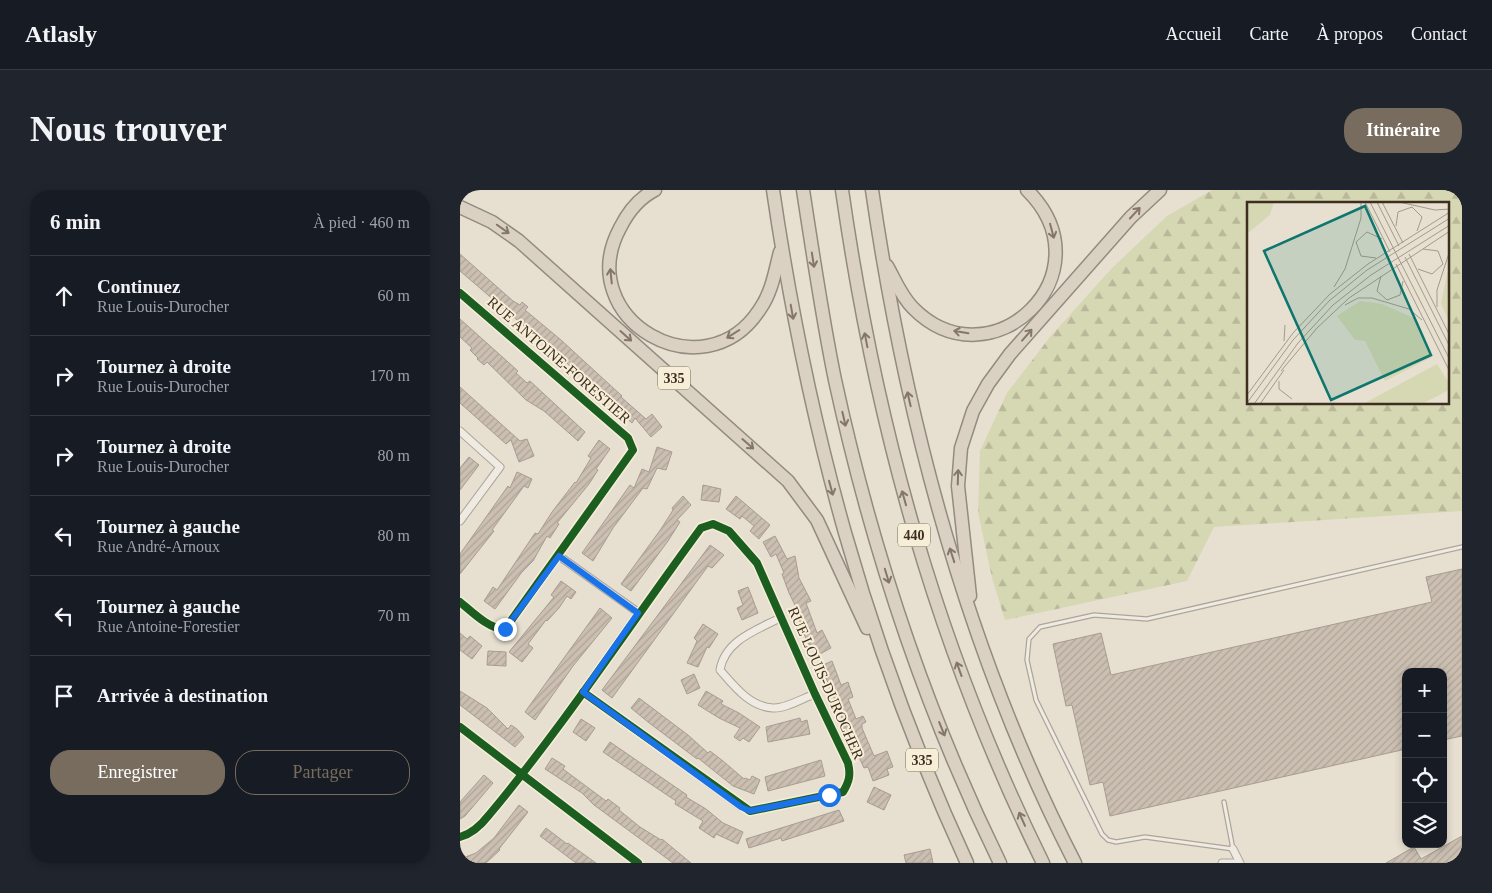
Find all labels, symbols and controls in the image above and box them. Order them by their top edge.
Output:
text: Atlasly [25,21,97,47]
text: Accueil [1166,24,1222,44]
text: Carte [1250,24,1289,44]
text: À propos [1317,24,1383,44]
text: Contact [1411,24,1467,44]
button: Itinéraire [1344,108,1462,153]
text: Nous trouver [30,110,227,149]
inset map [1247,202,1449,405]
one-way arrow [1129,207,1141,219]
text: 6 min [50,210,101,234]
text: À pied · 460 m [313,214,410,231]
one-way arrow [1047,223,1057,239]
one-way arrow [496,224,510,234]
one-way arrow [809,251,819,267]
one-way arrow [606,269,616,285]
text: Continuez [97,276,180,297]
icon: ahead [50,282,78,310]
text: 60 m [378,287,410,304]
street label: RUE ANTOINE-FORESTIER [484,294,634,426]
text: Rue Louis-Durocher [97,298,229,315]
one-way arrow [788,304,798,320]
one-way arrow [954,327,970,337]
one-way arrow [1021,328,1033,341]
one-way arrow [620,330,633,341]
one-way arrow [727,330,741,340]
one-way arrow [861,332,870,348]
text: Tournez à droite [97,356,231,377]
icon: right [50,362,78,390]
text: 170 m [370,367,410,384]
road number: 335 [658,367,690,390]
text: Rue Louis-Durocher [97,378,229,395]
one-way arrow [904,391,913,407]
one-way arrow [840,411,849,427]
text: Tournez à droite [97,436,231,457]
one-way arrow [741,438,754,449]
icon: right [50,442,78,470]
text: 80 m [378,447,410,464]
text: Rue Louis-Durocher [97,458,229,475]
one-way arrow [954,470,963,486]
one-way arrow [827,480,836,496]
one-way arrow [898,490,908,506]
text: Tournez à gauche [97,516,240,537]
icon: left [50,522,78,550]
road number: 440 [898,524,930,546]
text: 80 m [378,527,410,544]
text: Rue André-Arnoux [97,538,220,555]
one-way arrow [946,548,956,564]
one-way arrow [882,568,892,584]
text: Tournez à gauche [97,596,240,617]
icon: left [50,602,78,630]
street label: RUE LOUIS-DUROCHER [785,604,867,762]
text: 70 m [378,607,410,624]
text: Rue Antoine-Forestier [97,618,240,635]
route end [494,618,517,641]
one-way arrow [954,662,963,677]
map controls [1402,668,1447,848]
button: + [1402,668,1447,713]
icon: arrive [50,682,78,710]
text: Arrivée à destination [97,685,268,706]
button: − [1402,713,1447,758]
one-way arrow [937,721,947,736]
road number: 335 [906,748,938,772]
button: Enregistrer [50,750,225,795]
button: Partager [235,750,410,795]
button: locate [1402,758,1447,803]
route start [818,784,841,807]
button: layers [1402,803,1447,848]
one-way arrow [1016,812,1026,827]

